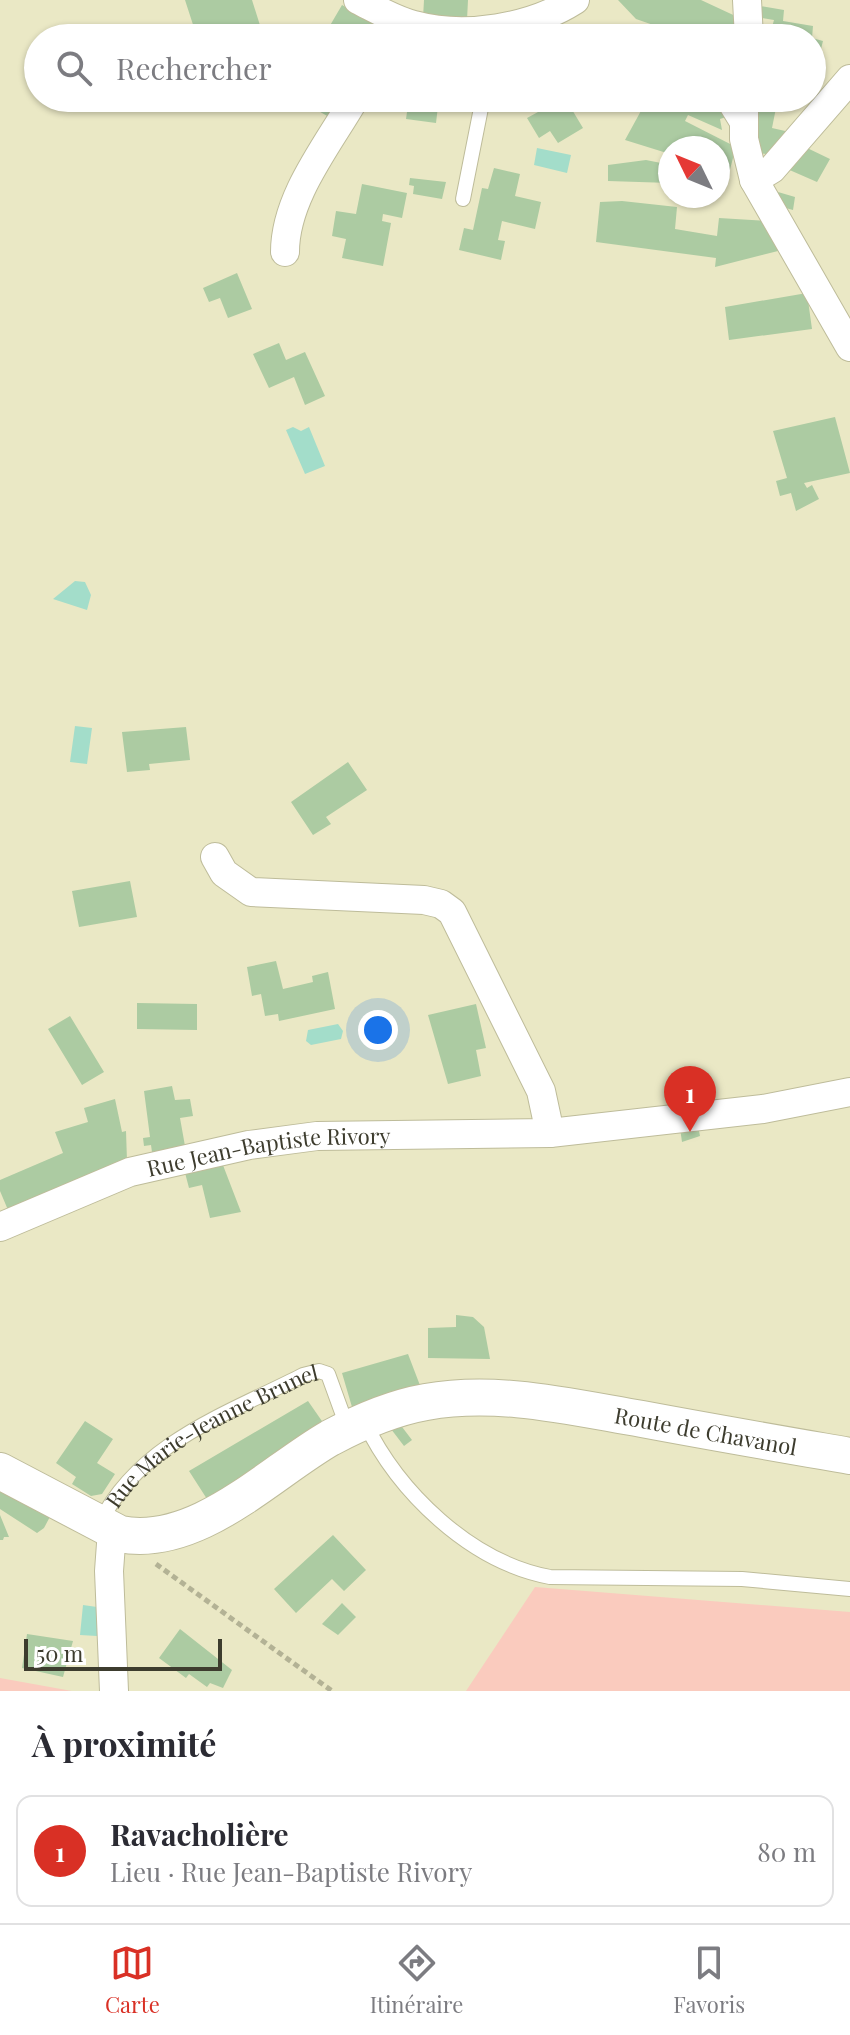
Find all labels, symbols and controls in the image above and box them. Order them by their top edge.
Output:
search box [24,24,826,112]
icon: search [52,46,96,90]
text: Rechercher [116,48,272,88]
north arrow [658,136,730,208]
your location [358,1010,398,1050]
pin: 1 [664,1066,716,1132]
street label: Rue Jean-Baptiste Rivory [144,1120,391,1183]
street label: Rue Marie-Jeanne Brunel [98,1357,321,1514]
street label: Route de Chavanol [612,1399,799,1462]
scale bar [24,1635,222,1671]
text: 50 m [36,1638,83,1668]
text: À proximité [32,1720,216,1766]
text: Ravacholière [110,1814,289,1854]
text: 1 [55,1834,65,1869]
text: 80 m [757,1834,816,1869]
text: Lieu · Rue Jean-Baptiste Rivory [110,1854,472,1889]
tab: Carte [105,1941,160,2019]
tab: Itinéraire [370,1941,463,2019]
tab: Favoris [673,1941,745,2019]

